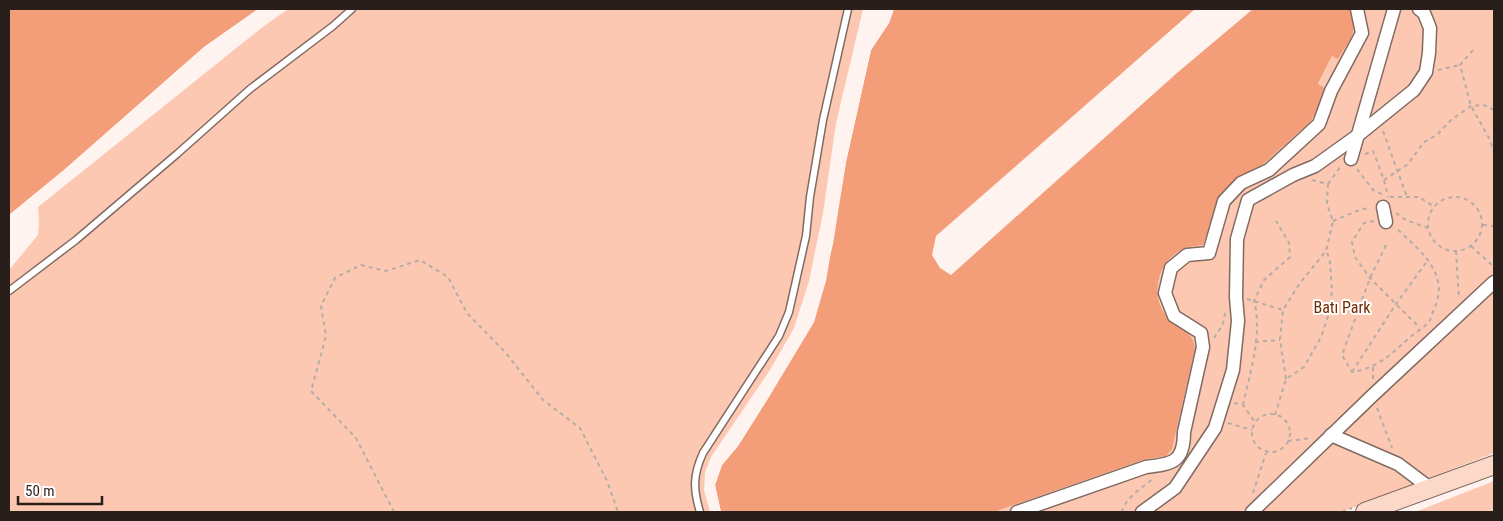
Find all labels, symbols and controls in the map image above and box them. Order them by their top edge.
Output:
park label: Batı Park [1313,298,1371,317]
scale bar [18,474,101,506]
text: 50 m [25,482,55,500]

